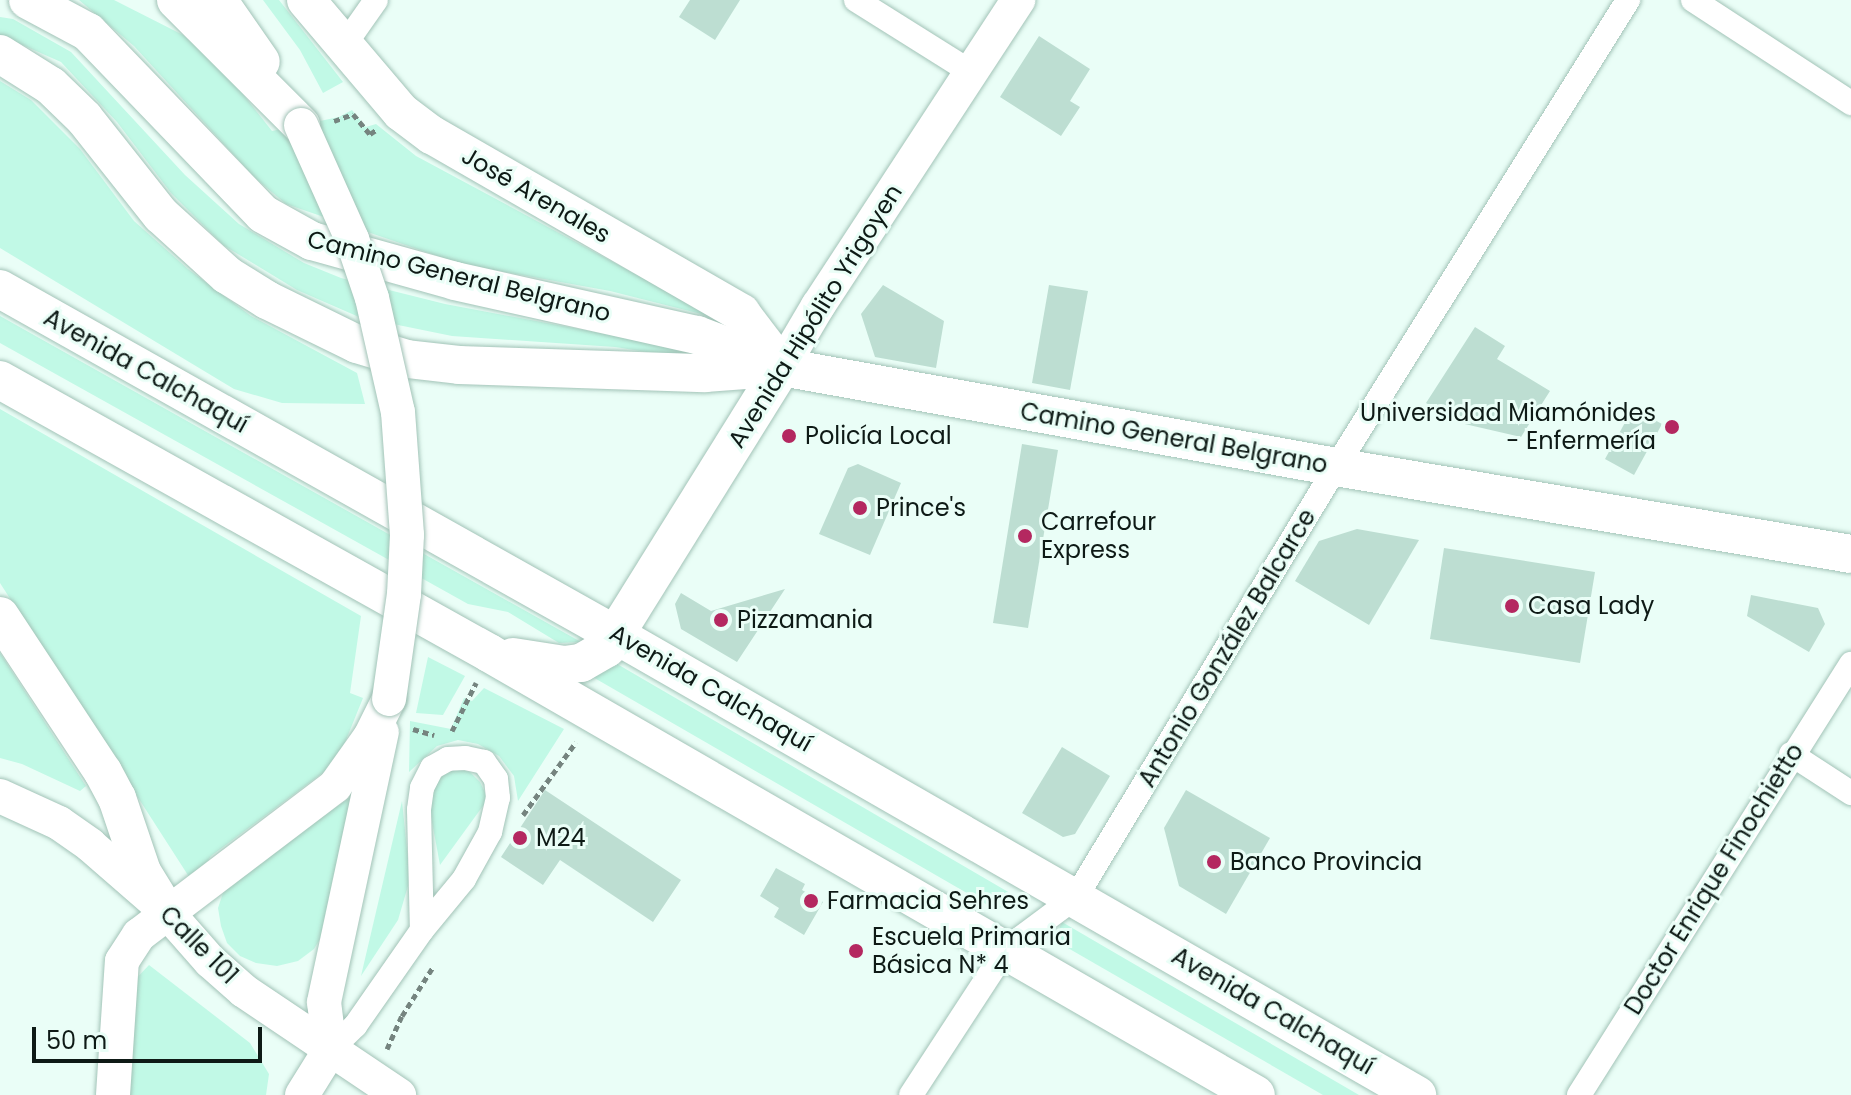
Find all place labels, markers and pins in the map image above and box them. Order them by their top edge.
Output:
place label: Universidad Miamónides - Enfermería [1360,399,1656,455]
marker: Universidad Miamónides - Enfermería [1663,418,1681,436]
place label: Policía Local [805,422,952,450]
marker: Policía Local [780,427,798,445]
place label: Prince's [876,494,966,522]
marker: Prince's [851,499,869,517]
place label: Carrefour Express [1041,508,1156,564]
marker: Carrefour Express [1016,527,1034,545]
place label: Casa Lady [1528,592,1654,620]
marker: Casa Lady [1503,597,1521,615]
place label: Pizzamania [737,606,873,634]
marker: Pizzamania [712,611,730,629]
place label: M24 [536,824,586,852]
marker: M24 [511,829,529,847]
place label: Banco Provincia [1230,848,1422,876]
marker: Banco Provincia [1205,853,1223,871]
place label: Farmacia Sehres [827,887,1029,915]
marker: Farmacia Sehres [802,892,820,910]
place label: Escuela Primaria Básica N* 4 [872,923,1071,979]
marker: Escuela Primaria Básica N* 4 [847,942,865,960]

